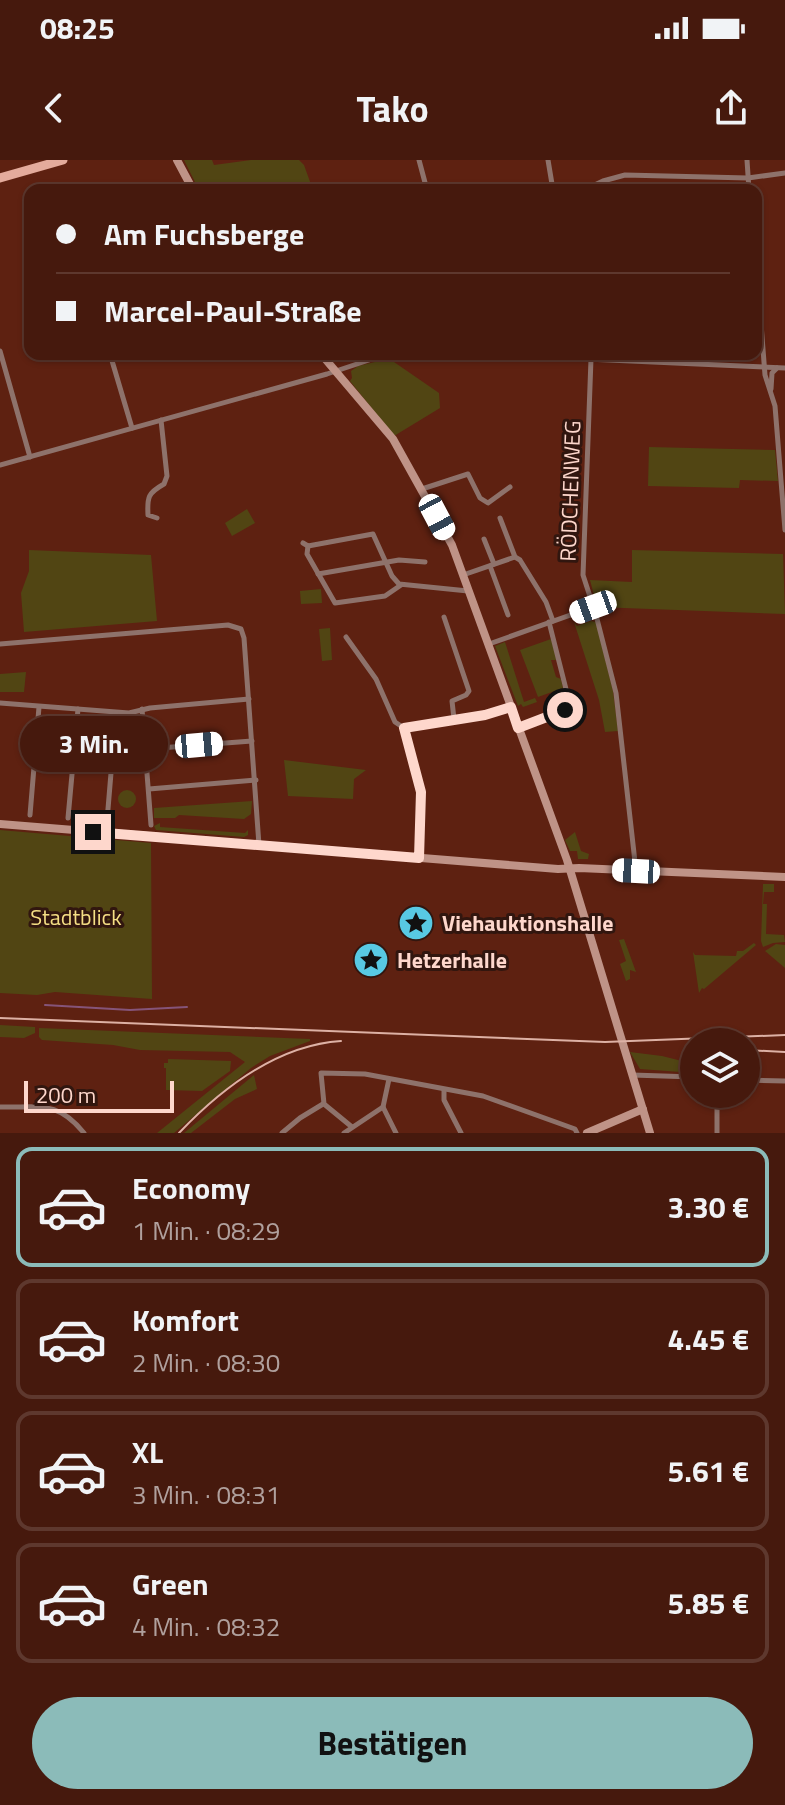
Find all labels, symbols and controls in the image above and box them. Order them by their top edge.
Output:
text: 08:25 [40,5,115,51]
text: Tako [356,81,429,136]
icon: back [32,86,76,130]
icon: share [709,86,753,130]
text: Am Fuchsberge [104,211,304,257]
text: Marcel-Paul-Straße [104,288,362,334]
street label: RÖDCHENWEG [551,420,589,562]
car [415,490,459,544]
car [566,588,620,626]
route start [547,692,583,728]
callout: 3 Min. [19,716,167,772]
text: 3 Min. [59,724,129,763]
car [174,731,224,759]
route end [75,814,111,850]
car [611,858,661,884]
park label: Stadtblick [30,900,122,934]
place icon: Viehauktionshalle [397,904,435,942]
place label: Viehauktionshalle [442,906,614,940]
place icon: Hetzerhalle [352,941,390,979]
place label: Hetzerhalle [397,943,507,977]
map controls [680,1028,760,1108]
button: layers [680,1028,760,1108]
scale bar [24,1077,174,1113]
text: 200 m [36,1078,96,1112]
text: Economy [132,1165,250,1211]
icon: car [36,1171,108,1243]
text: 3.30 € [668,1184,749,1230]
text: 1 Min. · 08:29 [132,1211,280,1250]
text: Komfort [132,1297,239,1343]
icon: car [36,1303,108,1375]
text: 4.45 € [668,1316,749,1362]
text: 2 Min. · 08:30 [132,1343,280,1382]
text: XL [132,1429,163,1475]
icon: car [36,1435,108,1507]
text: 5.61 € [668,1448,749,1494]
text: 3 Min. · 08:31 [132,1475,280,1514]
text: Green [132,1561,209,1607]
icon: car [36,1567,108,1639]
text: 5.85 € [668,1580,749,1626]
text: 4 Min. · 08:32 [132,1607,280,1646]
button: Bestätigen [32,1697,753,1789]

